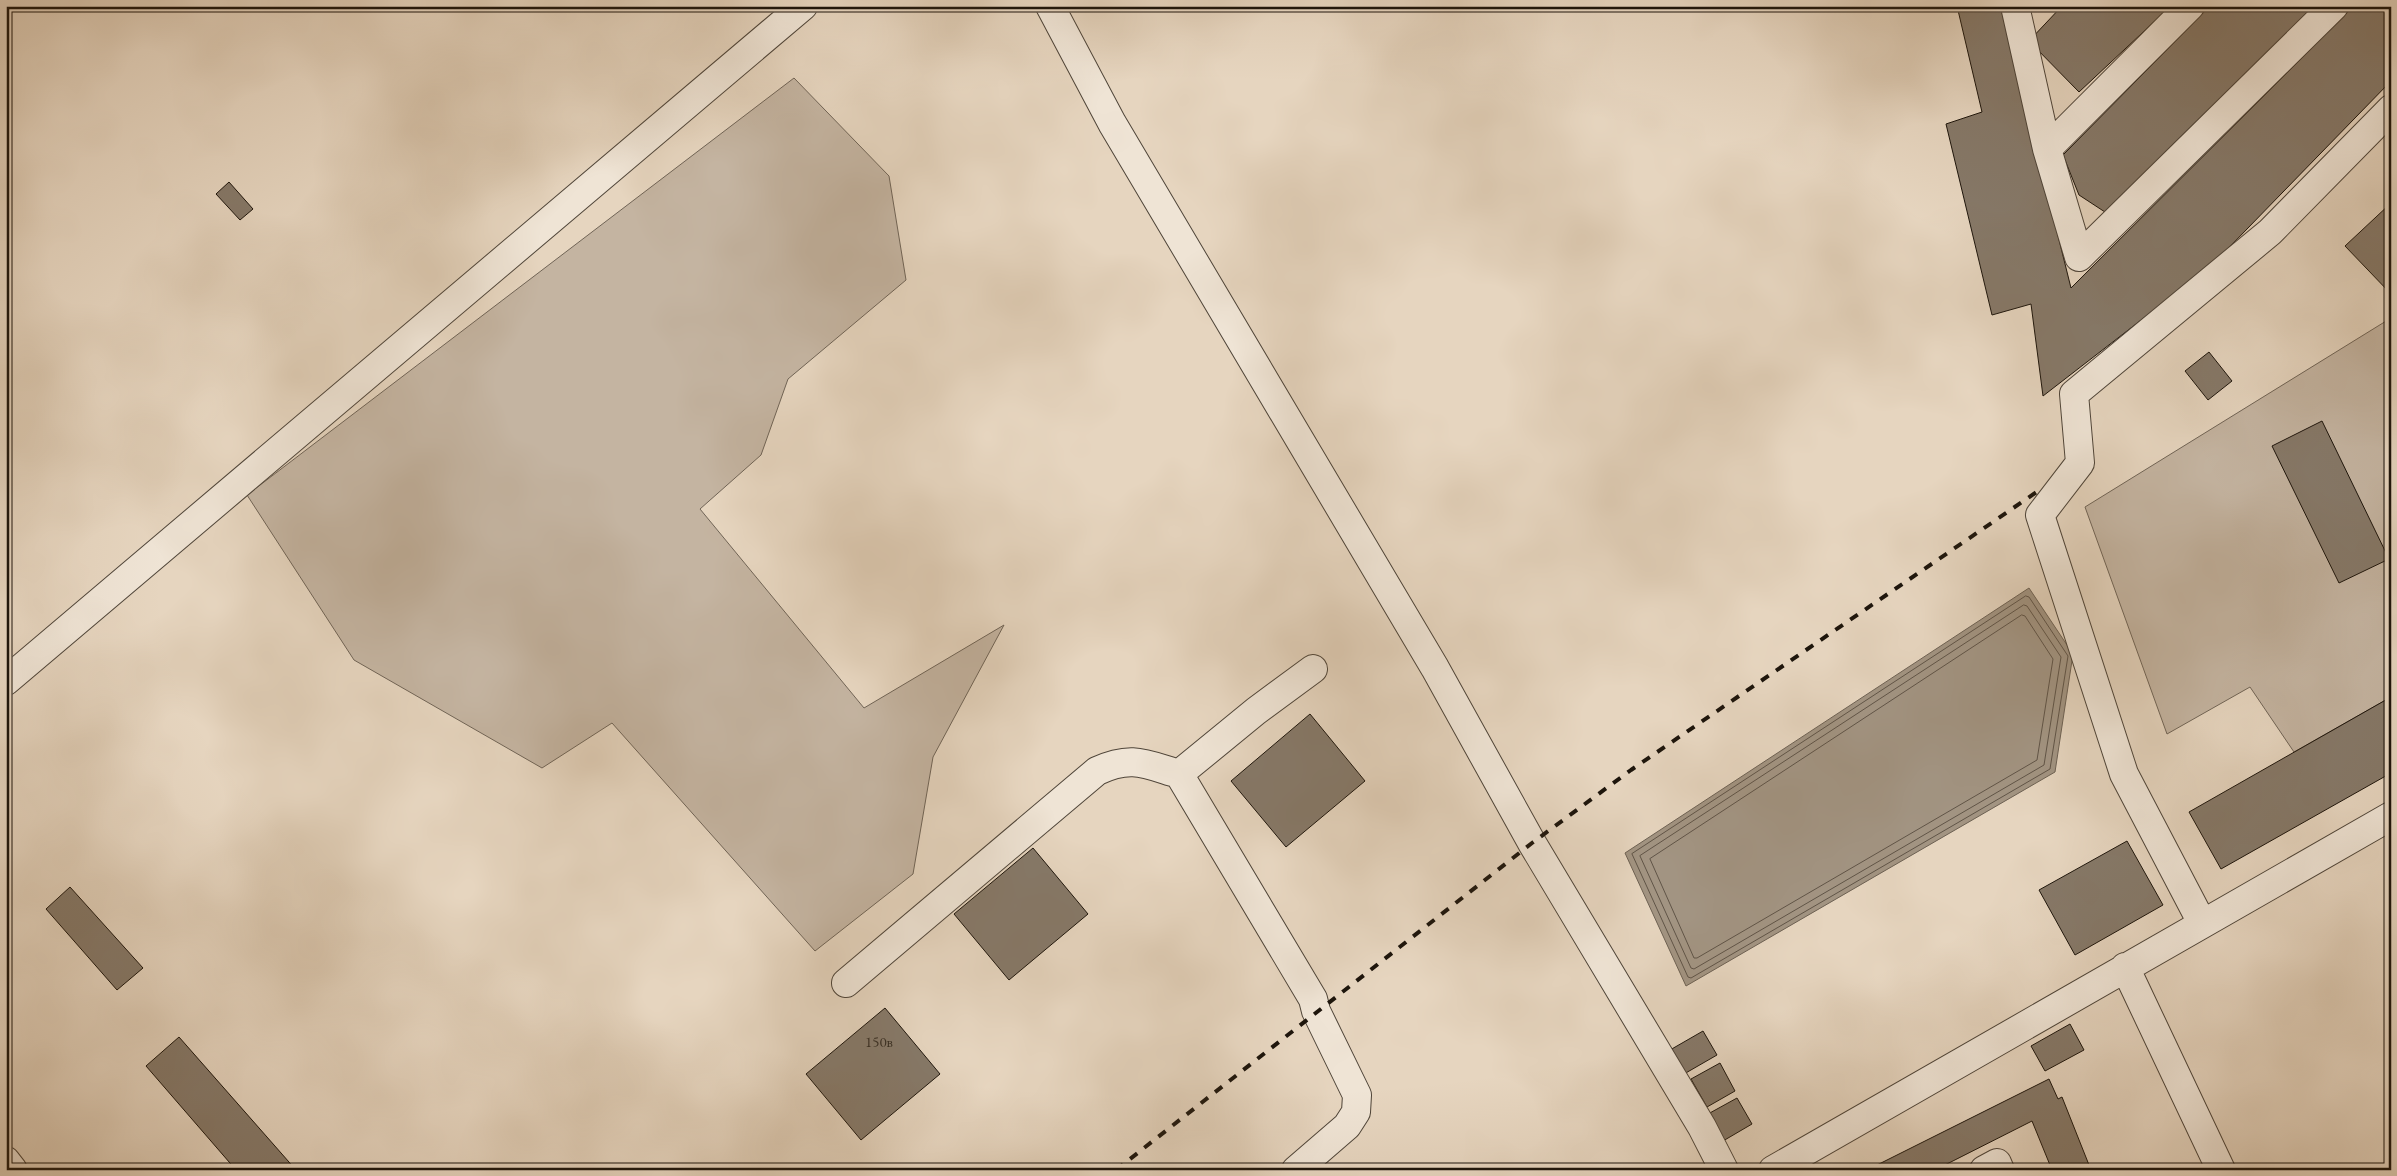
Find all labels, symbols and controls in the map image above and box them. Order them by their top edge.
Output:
house number: 150в [865,1032,893,1051]

